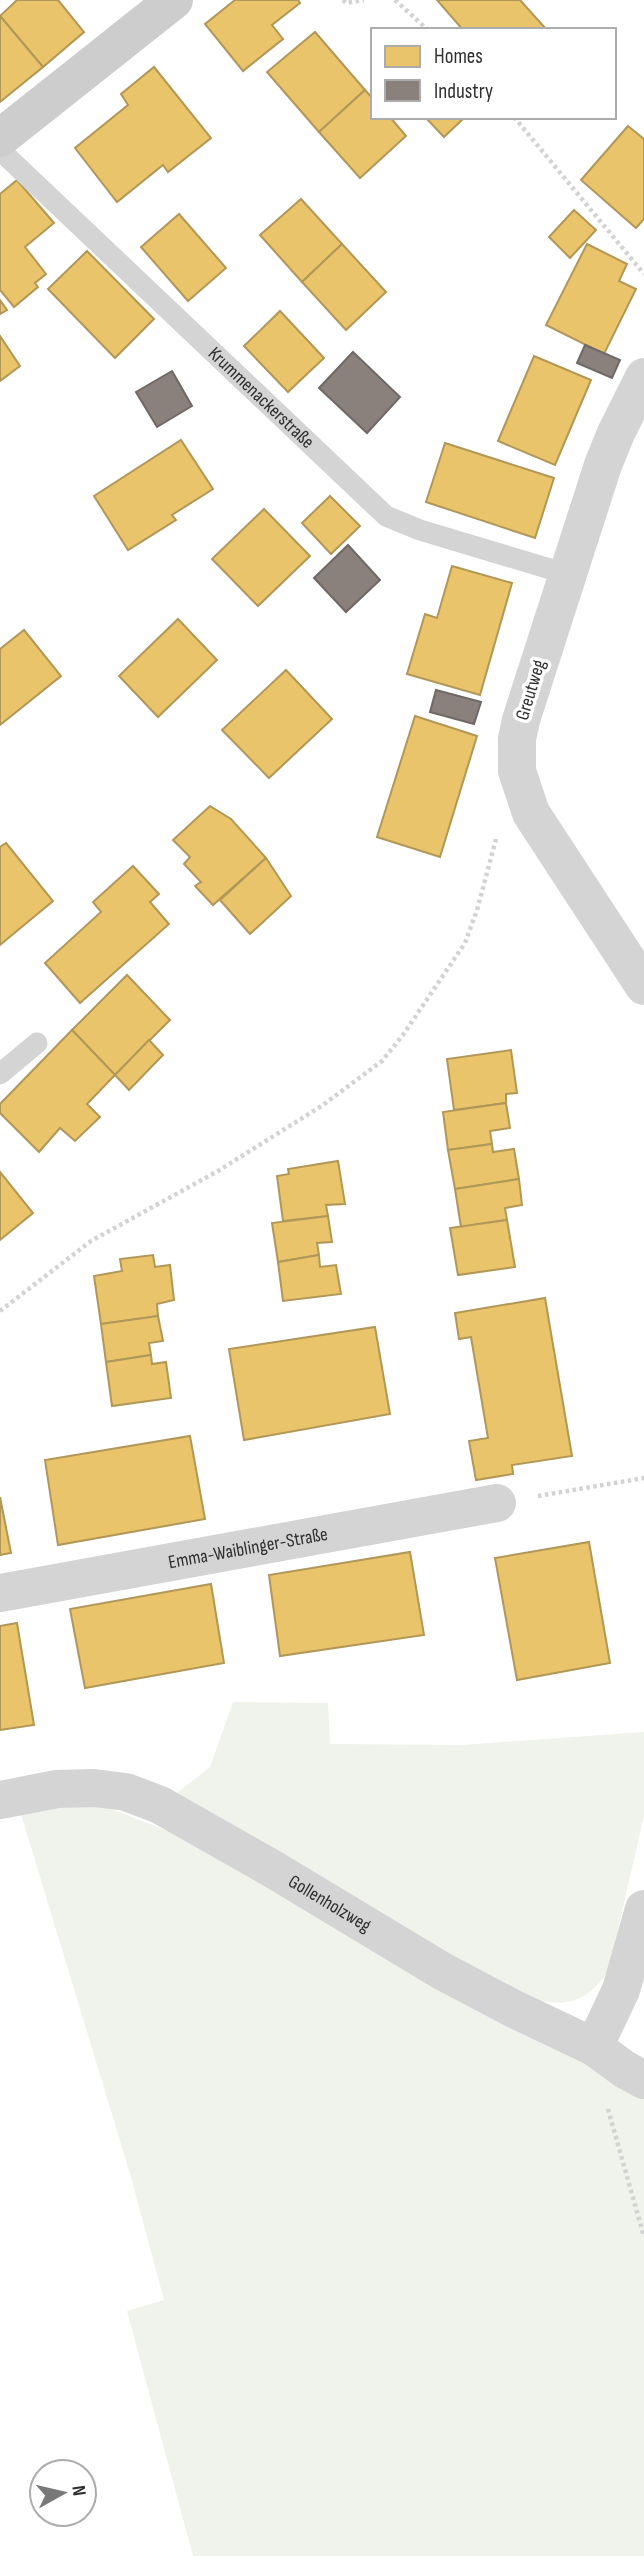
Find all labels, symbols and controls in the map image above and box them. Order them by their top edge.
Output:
legend [371,28,616,119]
text: Homes [434,44,483,69]
text: Industry [434,79,493,104]
street label: Krummenackerstraße [203,342,319,453]
street label: Greutweg [511,657,551,723]
street label: Emma-Waiblinger-Straße [166,1522,330,1574]
street label: Gollenholzweg [284,1870,376,1937]
north arrow [28,2458,98,2528]
text: N [66,2484,90,2497]

